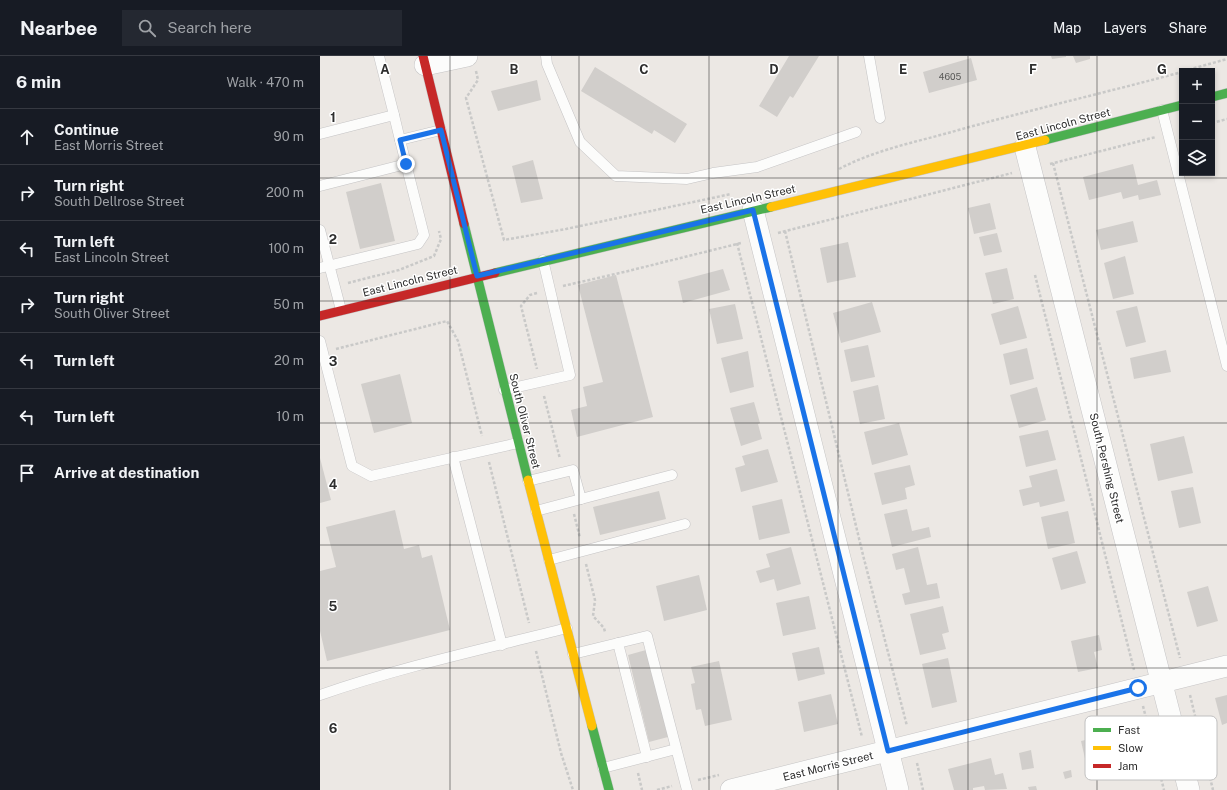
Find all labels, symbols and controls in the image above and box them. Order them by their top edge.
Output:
search box [122,10,402,46]
text: Nearbee [20,17,98,39]
icon: search [136,17,158,39]
text: Search here [168,19,252,36]
text: Map [1053,20,1081,36]
text: Layers [1103,20,1147,36]
text: Share [1169,20,1207,36]
text: A [380,62,390,77]
text: B [510,62,519,77]
text: C [639,62,649,77]
text: D [769,62,779,77]
text: E [899,62,907,77]
text: F [1029,62,1037,77]
text: G [1157,62,1167,77]
map controls [1179,68,1215,176]
button: + [1179,68,1215,104]
house number: 4605 [939,71,961,82]
text: 6 min [16,72,61,92]
text: Walk · 470 m [227,75,304,90]
button: − [1179,104,1215,140]
street label: East Lincoln Street [1014,106,1112,142]
text: 1 [330,110,336,125]
text: Continue [54,121,119,138]
icon: ahead [16,126,38,148]
text: 90 m [274,129,304,144]
text: East Morris Street [54,138,164,153]
button: layers [1179,140,1215,176]
route end [397,155,415,173]
text: Turn right [54,177,124,194]
icon: right [16,182,38,204]
street label: East Lincoln Street [699,182,797,216]
text: 200 m [266,185,304,200]
text: South Dellrose Street [54,194,185,209]
text: 2 [329,232,337,247]
text: Turn left [54,233,115,250]
icon: left [16,238,38,260]
text: 100 m [268,241,304,256]
text: East Lincoln Street [54,250,169,265]
street label: East Lincoln Street [361,263,459,299]
text: Turn right [54,289,124,306]
icon: right [16,294,38,316]
text: 50 m [273,297,304,312]
text: South Oliver Street [54,306,170,321]
icon: left [16,350,38,372]
text: Turn left [54,352,115,369]
text: 20 m [274,353,304,368]
text: 3 [329,354,338,369]
street label: South Oliver Street [507,372,543,470]
icon: left [16,406,38,428]
text: Turn left [54,408,115,425]
text: 10 m [276,409,304,424]
street label: South Pershing Street [1087,412,1127,524]
icon: arrive [16,462,38,484]
text: Arrive at destination [54,464,199,481]
text: 4 [329,477,338,492]
text: 5 [329,599,338,614]
route start [1129,679,1147,697]
legend [1085,716,1217,780]
text: 6 [329,721,338,736]
text: Fast [1118,724,1140,736]
text: Slow [1118,742,1144,754]
street label: East Morris Street [782,749,874,783]
text: Jam [1118,760,1138,772]

